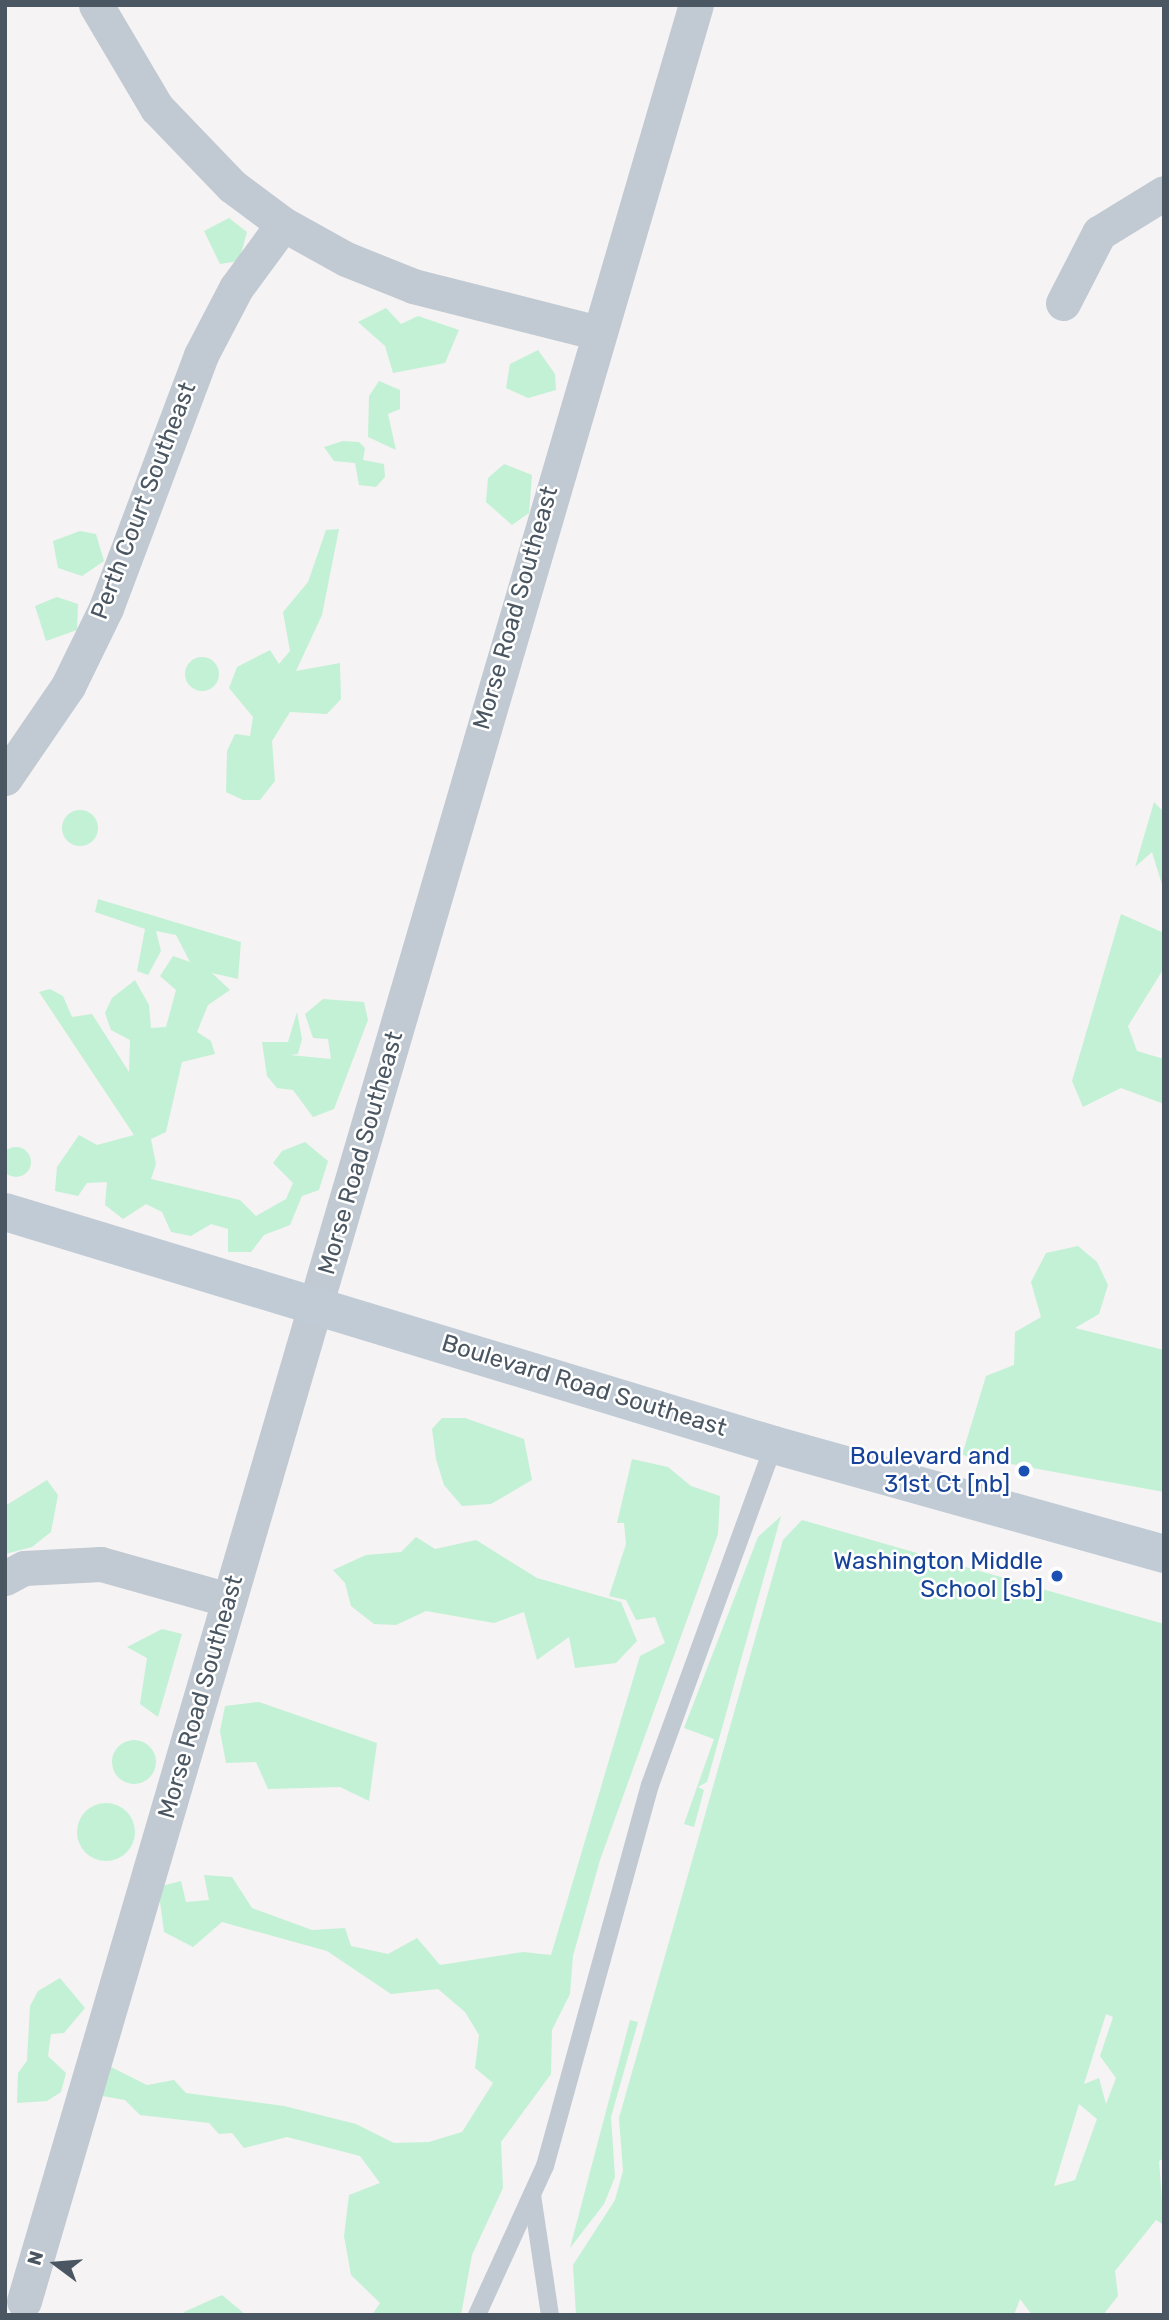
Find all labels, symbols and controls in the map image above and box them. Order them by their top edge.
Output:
street label: Perth Court Southeast [85,378,203,624]
street label: Morse Road Southeast [467,483,565,733]
street label: Morse Road Southeast [312,1028,410,1278]
street label: Boulevard Road Southeast [438,1329,730,1443]
place label: Boulevard and 31st Ct [nb] [850,1443,1010,1499]
marker: Boulevard and 31st Ct [nb] [1016,1463,1032,1479]
place label: Washington Middle School [sb] [833,1548,1043,1604]
marker: Washington Middle School [sb] [1049,1568,1065,1584]
street label: Morse Road Southeast [152,1572,250,1822]
north arrow [21,2229,91,2299]
text: N [22,2248,48,2268]

